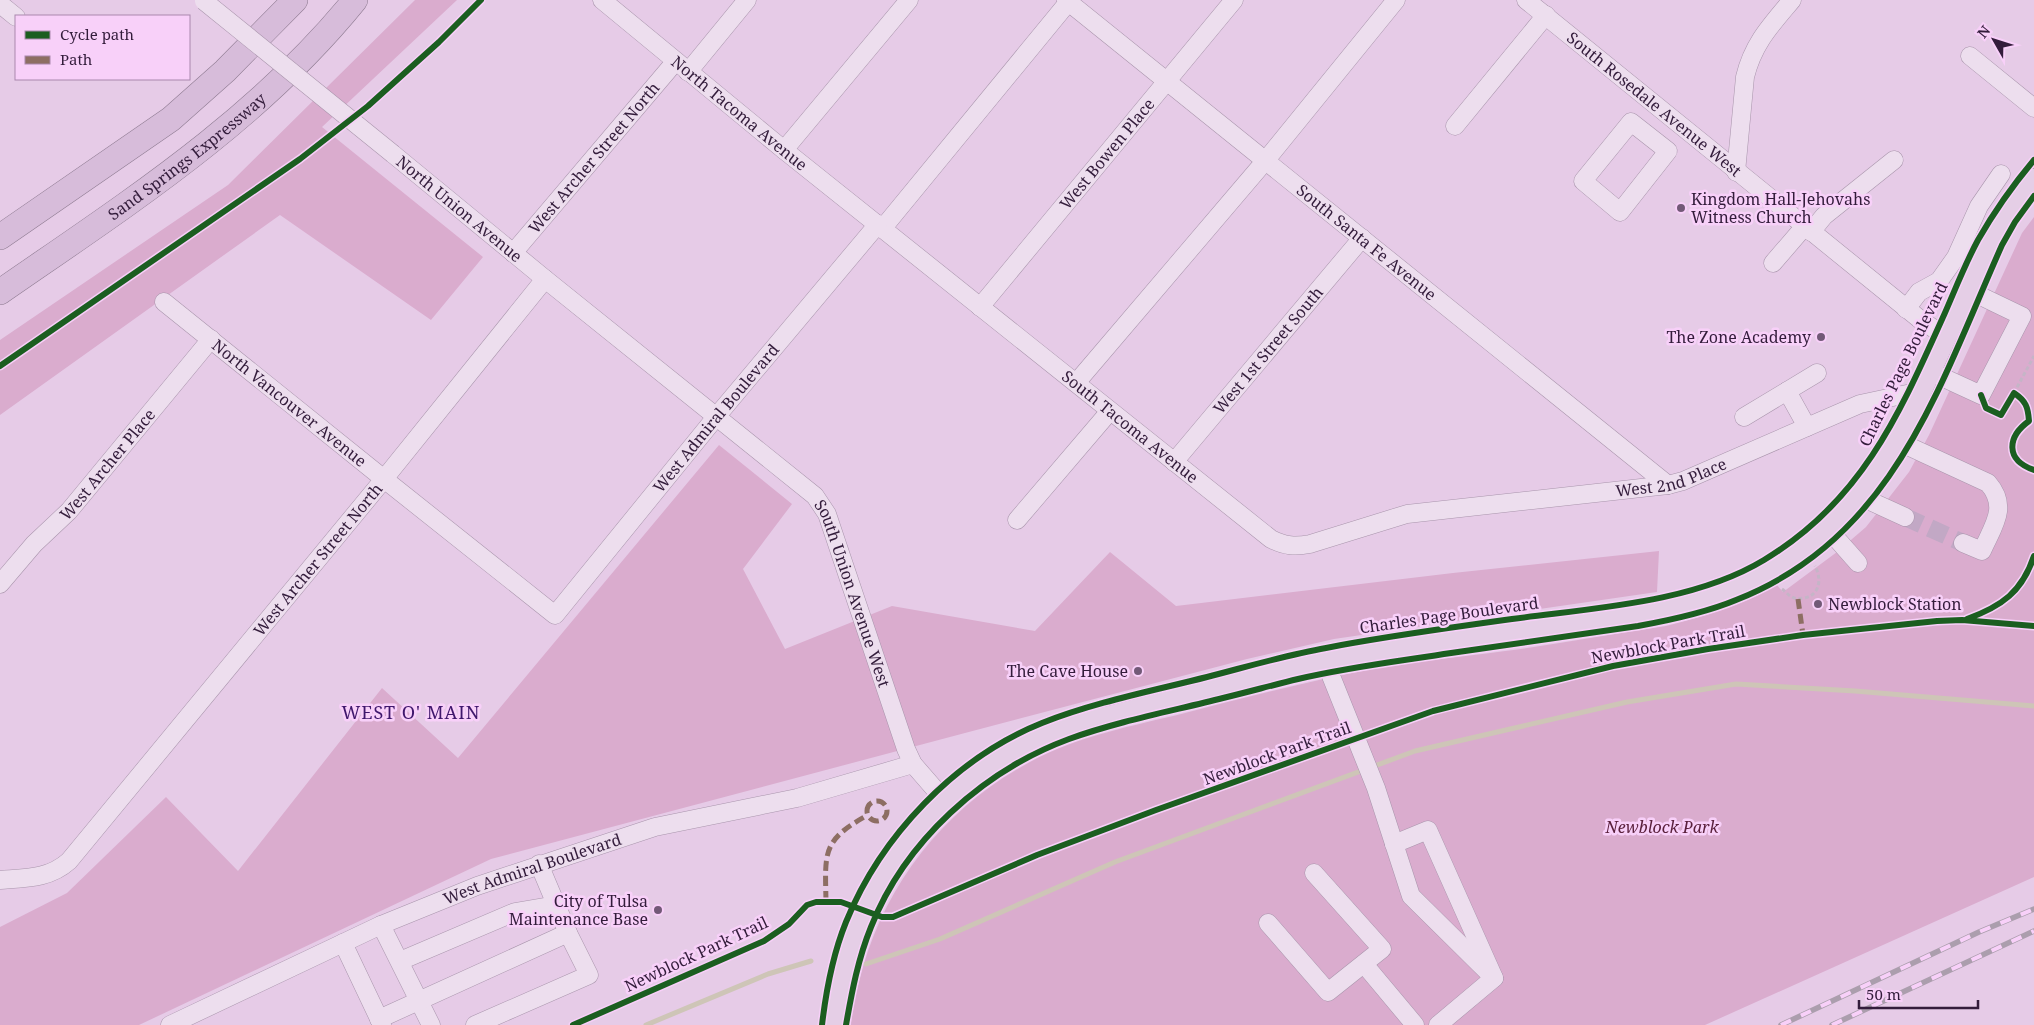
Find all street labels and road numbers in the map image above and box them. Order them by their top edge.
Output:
street label: South Rosedale Avenue West [1562,26,1746,182]
street label: North Tacoma Avenue [667,51,812,176]
street label: West Archer Street North [523,77,664,238]
street label: Sand Springs Expressway [104,87,271,225]
street label: West Bowen Place [1054,93,1159,214]
street label: North Union Avenue [392,150,527,267]
street label: South Santa Fe Avenue [1292,179,1441,305]
street label: Charles Page Boulevard [1854,278,1953,450]
street label: West 1st Street South [1208,282,1328,419]
street label: North Vancouver Avenue [208,334,371,472]
street label: West Admiral Boulevard [648,339,784,497]
street label: South Tacoma Avenue [1057,365,1203,488]
street label: West Archer Place [55,404,160,525]
street label: West 2nd Place [1614,452,1730,502]
street label: West Archer Street North [248,478,387,641]
street label: South Union Avenue West [809,495,895,690]
street label: Charles Page Boulevard [1358,592,1540,638]
street label: Newblock Park Trail [1589,620,1747,668]
street label: Newblock Park Trail [1200,716,1354,790]
street label: West Admiral Boulevard [440,828,624,910]
street label: Newblock Park Trail [621,911,771,997]

